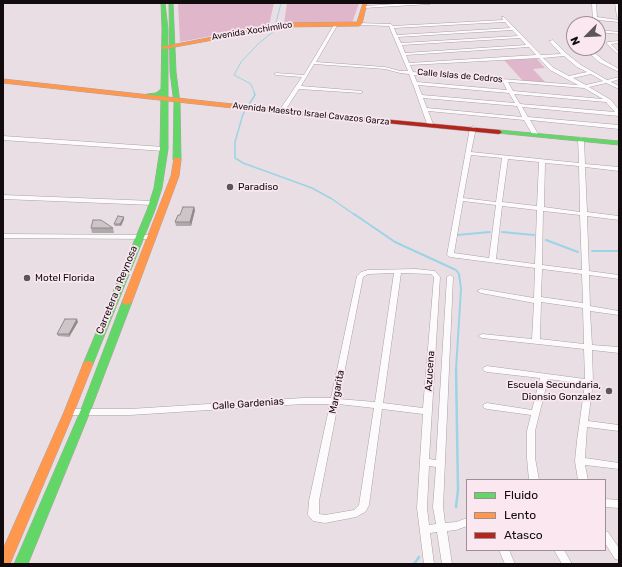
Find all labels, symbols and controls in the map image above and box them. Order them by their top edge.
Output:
north arrow [566,16,606,56]
street label: Avenida Xochimilco [211,19,293,43]
text: N [568,34,583,47]
street label: Calle Islas de Cedros [417,67,503,85]
street label: Avenida Maestro Israel Cavazos Garza [232,100,390,128]
place label: Paradiso [238,181,278,193]
marker: Paradiso [225,182,235,192]
street label: Carretera a Reynosa [94,244,140,336]
place label: Motel Florida [35,272,95,284]
marker: Motel Florida [22,273,32,283]
street label: Azucena [423,350,437,392]
street label: Margarita [327,369,347,415]
place label: Escuela Secundaria, Dionsio Gonzalez [507,379,601,402]
marker: Escuela Secundaria, Dionsio Gonzalez [604,386,614,396]
street label: Calle Gardenias [212,396,284,412]
legend [466,479,606,551]
text: Fluido [504,488,538,502]
text: Lento [504,508,536,522]
text: Atasco [504,528,543,542]

